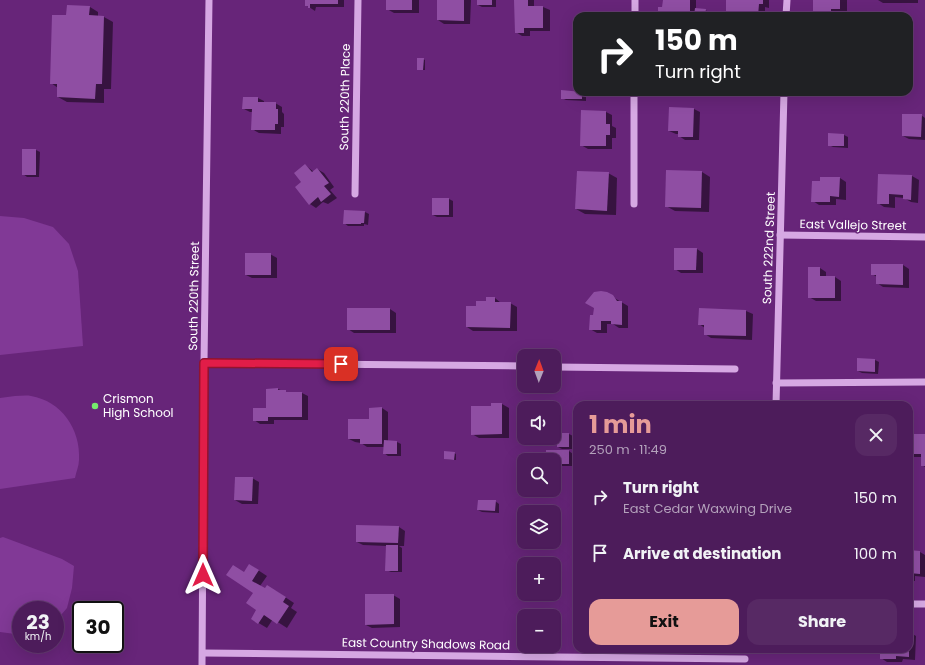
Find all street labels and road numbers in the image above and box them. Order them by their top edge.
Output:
street label: South 220th Place [335,43,354,151]
street label: South 222nd Street [758,191,779,304]
street label: East Vallejo Street [800,215,906,234]
street label: South 220th Street [184,241,203,351]
street label: East Country Shadows Road [342,634,510,653]

